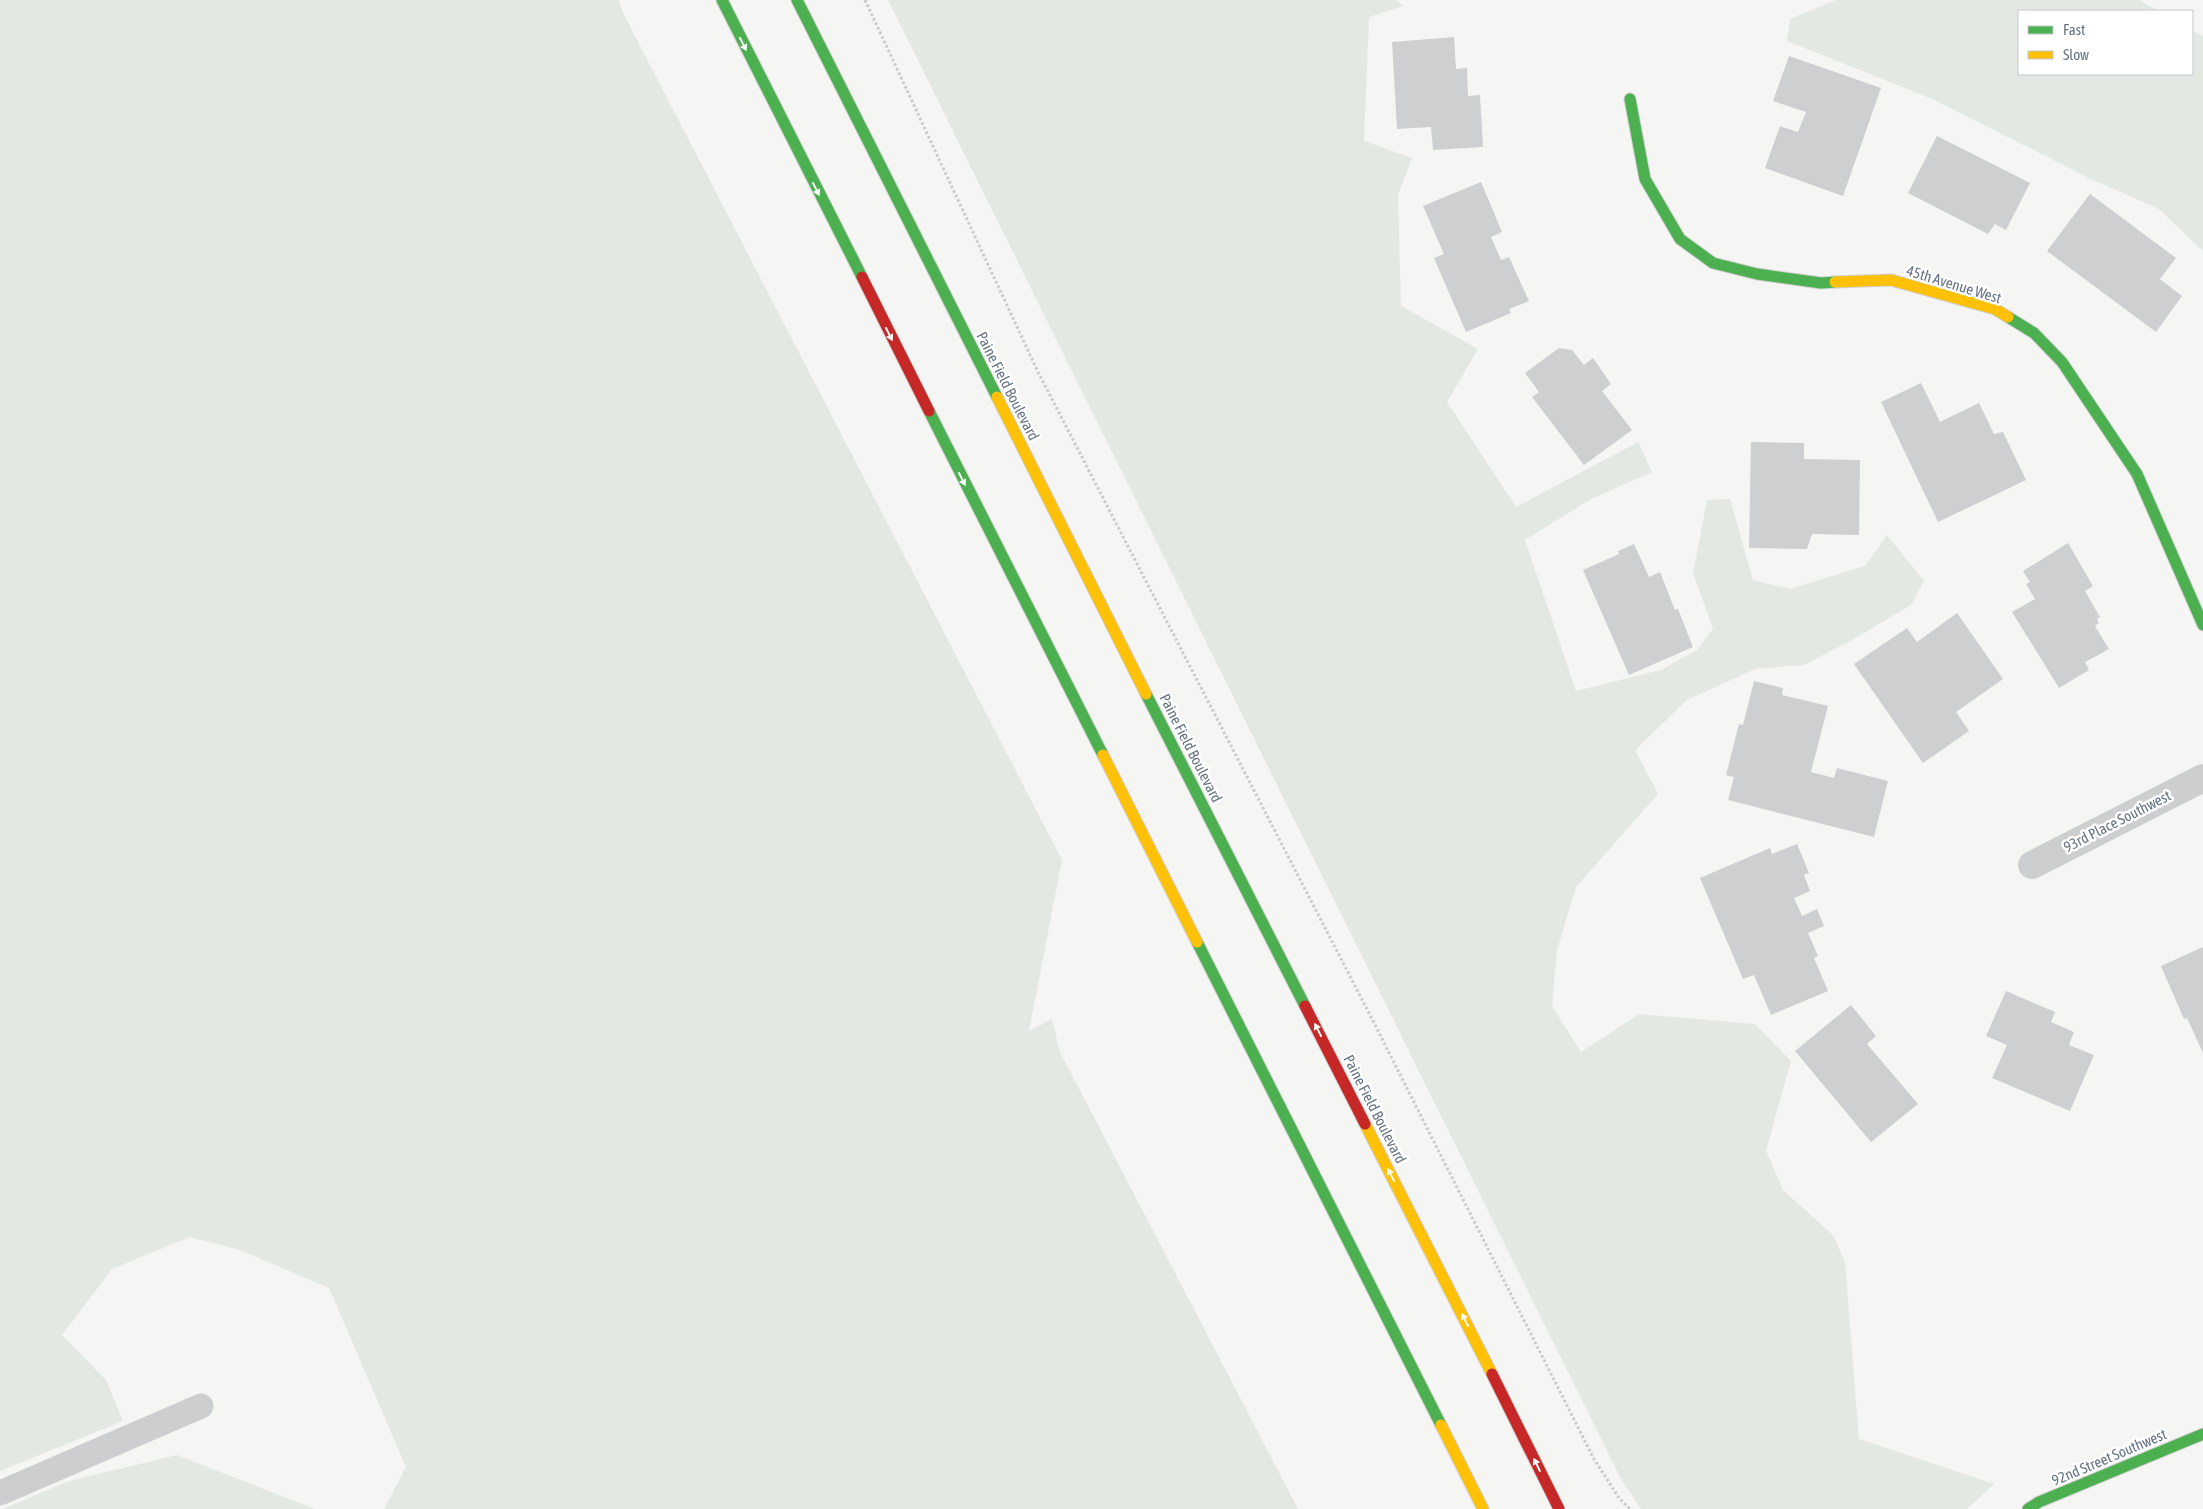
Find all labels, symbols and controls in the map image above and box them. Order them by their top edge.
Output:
legend [2018,10,2193,75]
text: Fast [2063,21,2085,38]
one-way arrow [739,37,747,51]
text: Slow [2063,46,2089,63]
one-way arrow [812,182,820,196]
street label: 45th Avenue West [1905,262,2003,306]
one-way arrow [885,327,893,342]
street label: Paine Field Boulevard [973,329,1043,443]
one-way arrow [958,472,966,487]
street label: Paine Field Boulevard [1156,691,1226,805]
street label: 93rd Place Southwest [2061,787,2173,855]
one-way arrow [1314,1023,1322,1037]
street label: Paine Field Boulevard [1340,1052,1410,1166]
one-way arrow [1387,1168,1395,1182]
one-way arrow [1461,1312,1469,1327]
street label: 92nd Street Southwest [2049,1425,2169,1489]
one-way arrow [1533,1458,1541,1472]

